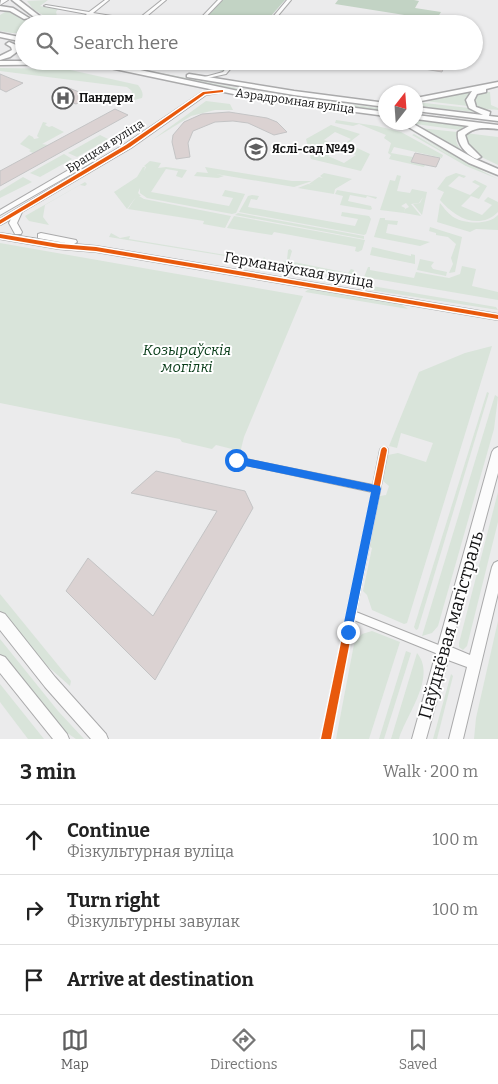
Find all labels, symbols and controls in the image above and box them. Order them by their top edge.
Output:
search box [15,15,483,70]
icon: search [33,29,61,57]
text: Search here [73,31,178,54]
north arrow [378,85,423,130]
hospital icon: Пандерм [51,86,75,110]
street label: Аэрадромная вуліца [235,86,356,116]
place label: Пандерм [79,91,133,105]
street label: Брацкая вуліца [64,116,147,175]
school or university icon: Яслі-сад №49 [244,137,268,161]
place label: Яслі-сад №49 [272,142,355,156]
street label: Германаўская вуліца [223,248,375,292]
park label: Козыраўскія могілкі [143,341,231,376]
route start [225,449,248,472]
street label: Паўднёвая магістраль [414,528,488,722]
route end [337,621,360,644]
text: 3 min [20,759,76,785]
text: Walk · 200 m [383,762,478,781]
text: Continue [67,819,150,842]
icon: ahead [20,826,48,854]
text: 100 m [433,830,478,849]
text: Фізкультурная вуліца [67,842,234,861]
text: Turn right [67,889,160,912]
icon: right [20,896,48,924]
text: 100 m [433,900,478,919]
text: Фізкультурны завулак [67,912,240,931]
icon: arrive [20,966,48,994]
text: Arrive at destination [67,968,254,991]
tab: Map [61,1026,89,1073]
tab: Directions [210,1026,278,1073]
tab: Saved [399,1026,437,1073]

